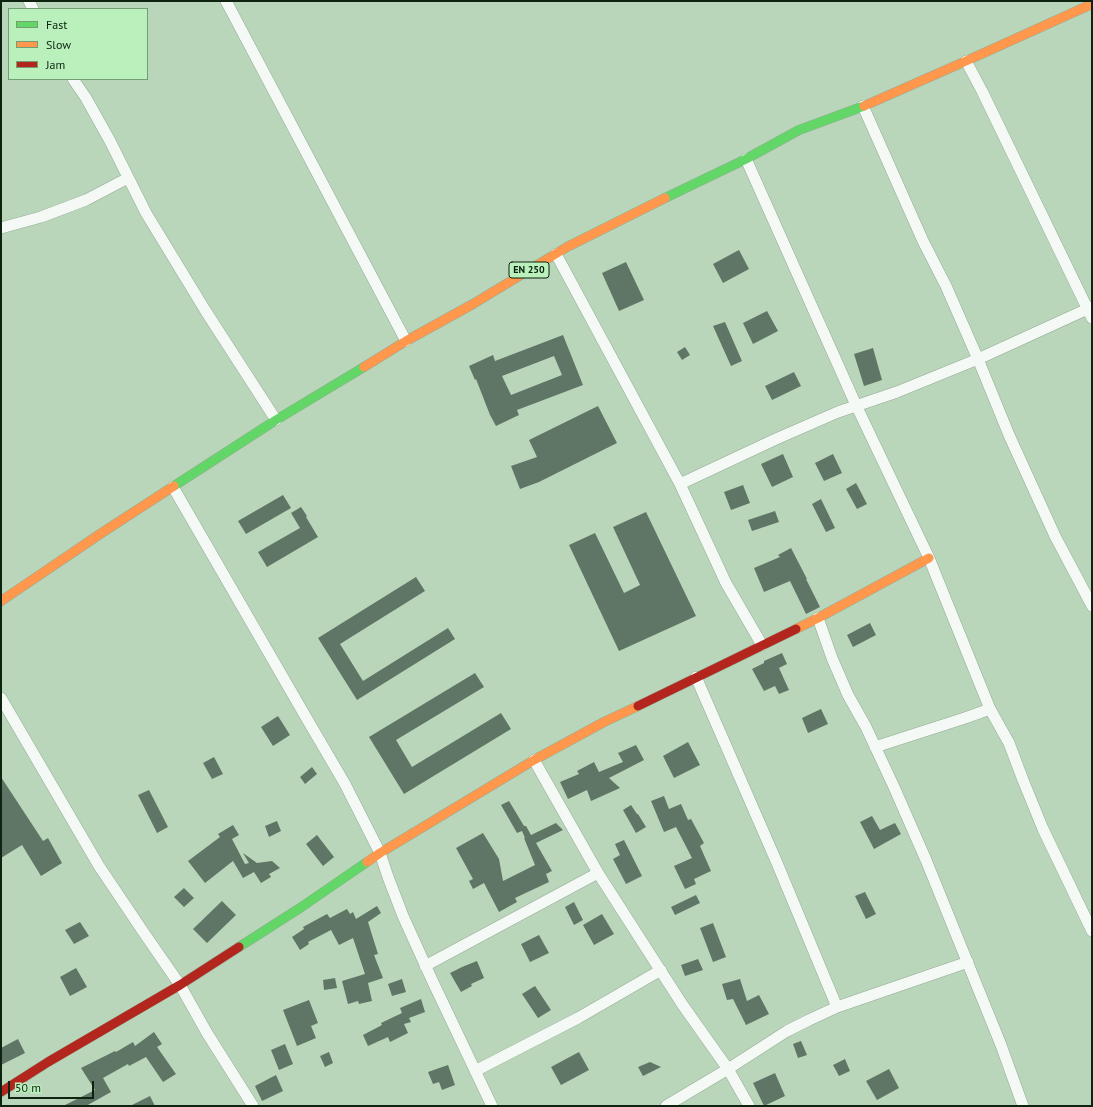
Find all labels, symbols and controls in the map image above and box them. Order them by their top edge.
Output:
legend [8,8,148,80]
text: Fast [46,17,67,32]
text: Slow [46,37,71,52]
text: Jam [46,57,65,72]
road number: EN 250 [509,262,549,278]
scale bar [10,1073,96,1099]
text: 50 m [15,1080,41,1095]

